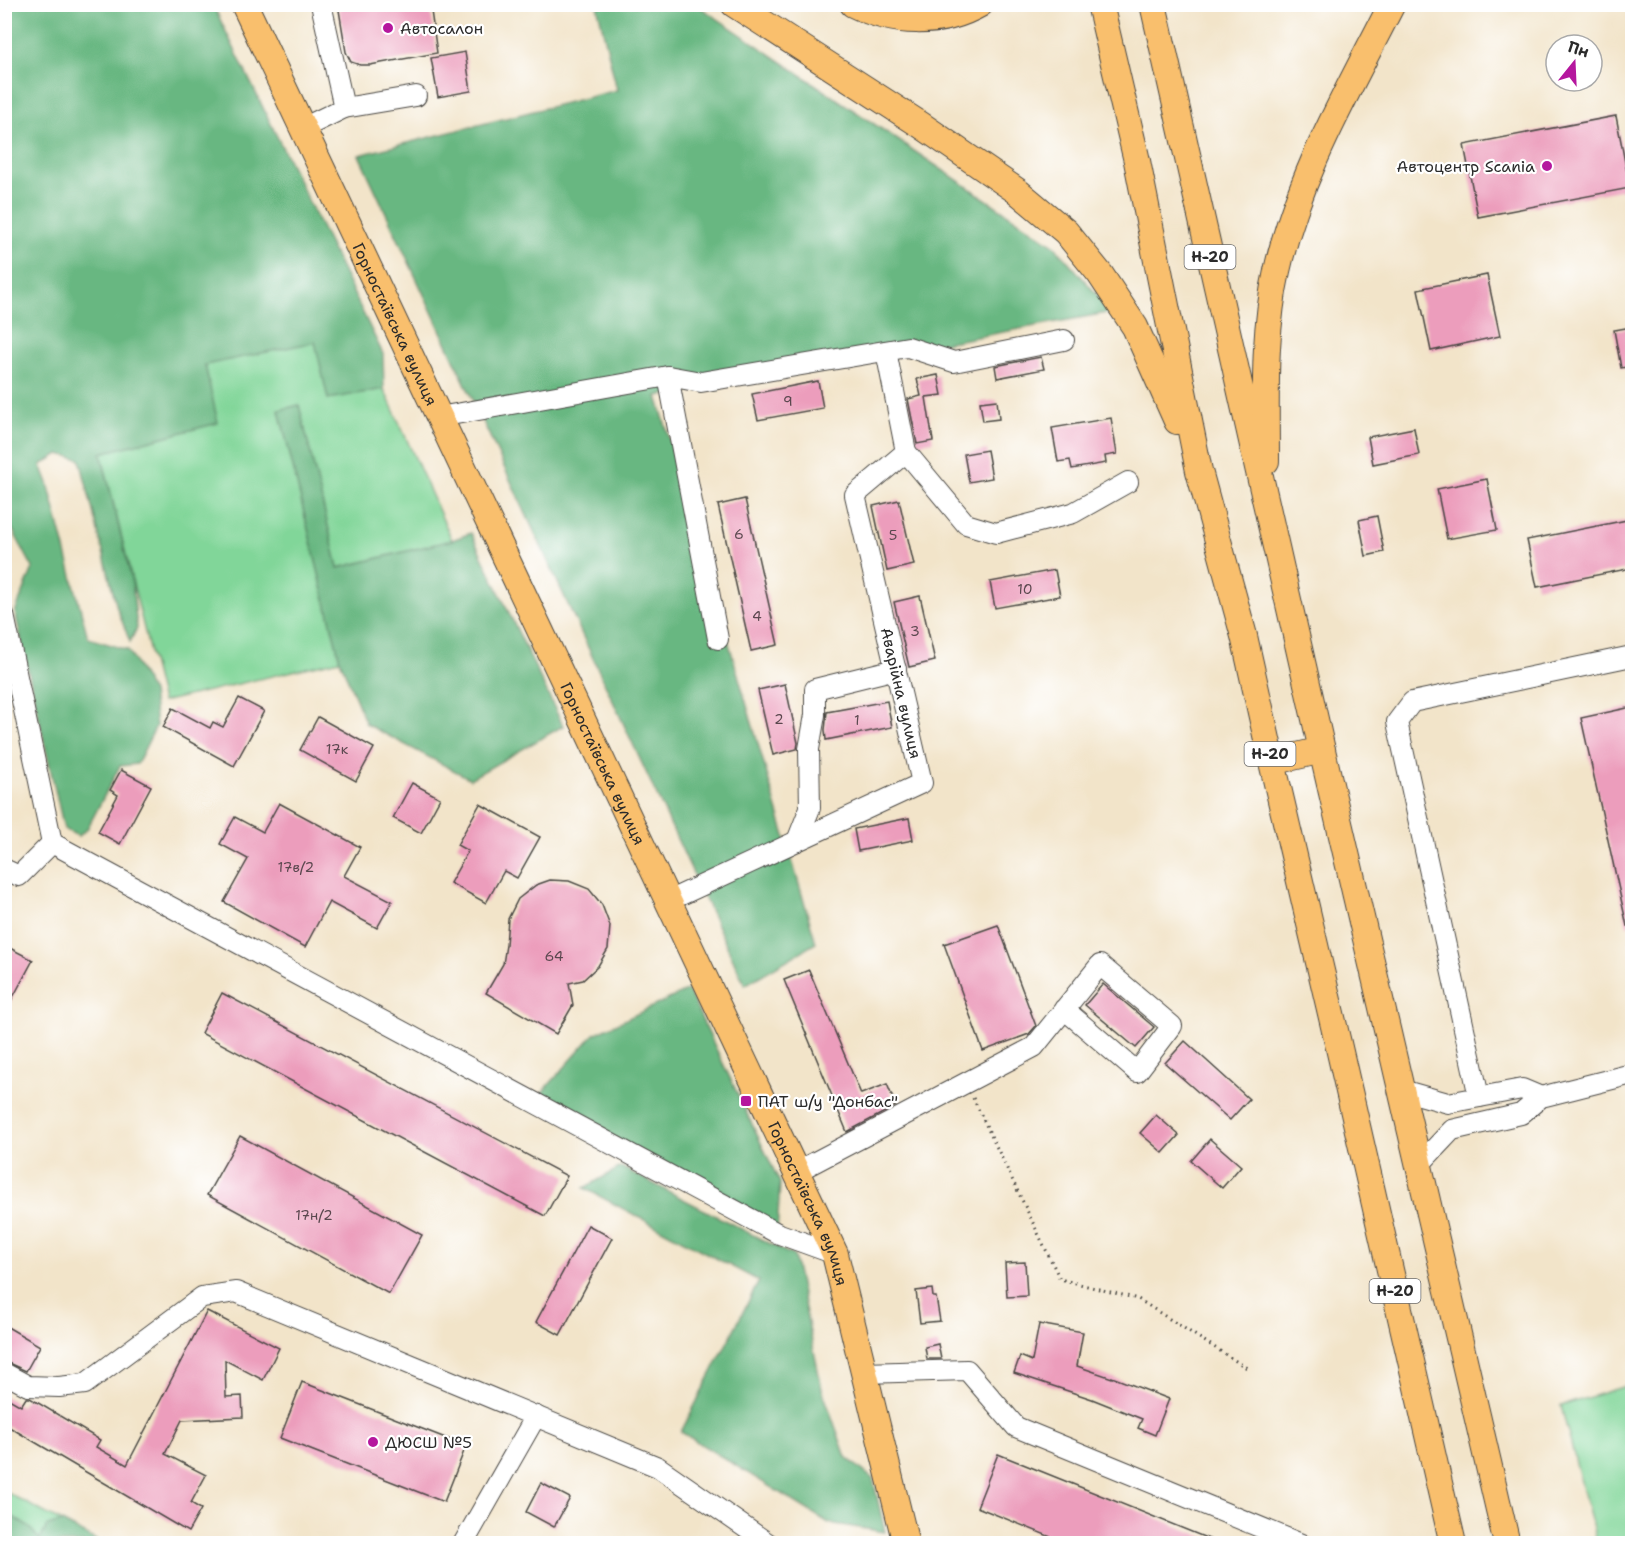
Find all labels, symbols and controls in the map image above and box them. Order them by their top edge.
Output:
place label: Автосалон [400,18,483,39]
marker: Автосалон [381,21,395,35]
north arrow [1544,33,1604,93]
text: Пн [1565,36,1592,62]
place label: Автоцентр Scania [1396,156,1535,177]
marker: Автоцентр Scania [1540,159,1554,173]
street label: Горностаївська вулиця [348,239,443,409]
road number: Н-20 [1184,245,1236,269]
house number: 9 [783,392,793,410]
house number: 6 [734,525,744,543]
house number: 5 [889,526,897,544]
house number: 10 [1017,580,1033,598]
house number: 4 [752,607,762,625]
house number: 3 [910,622,920,640]
street label: Аварійна вулиця [876,625,926,761]
street label: Горностаївська вулиця [556,679,650,848]
house number: 2 [774,710,784,728]
house number: 1 [854,711,860,729]
house number: 17к [326,740,349,758]
road number: Н-20 [1244,742,1296,766]
house number: 17в/2 [278,858,314,876]
house number: 64 [544,947,564,965]
place label: ПАТ ш/у "Донбас" [758,1091,898,1112]
marker: ПАТ ш/у "Донбас" [739,1094,753,1108]
street label: Горностаївська вулиця [763,1118,853,1288]
house number: 17н/2 [295,1206,333,1224]
road number: Н-20 [1370,1279,1420,1303]
place label: ДЮСШ №5 [385,1432,472,1453]
marker: ДЮСШ №5 [366,1435,380,1449]

